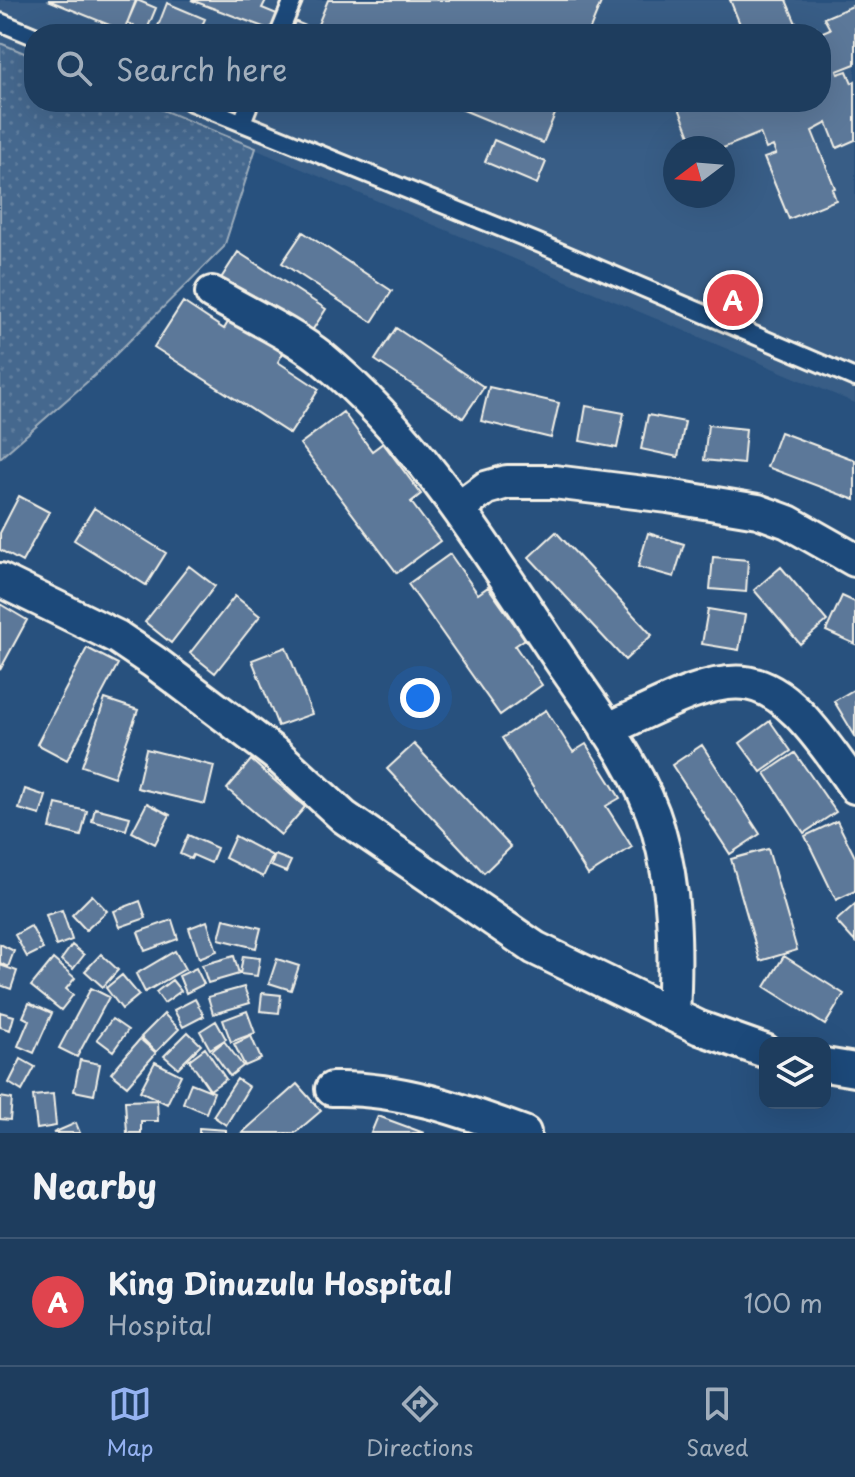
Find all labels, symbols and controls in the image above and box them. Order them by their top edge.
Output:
search box [24,24,831,112]
icon: search [52,46,96,90]
text: Search here [116,46,288,91]
north arrow [663,136,735,208]
pin: A [707,270,759,330]
your location [400,678,440,718]
map controls [759,1037,831,1109]
button: layers [759,1037,831,1109]
text: Nearby [32,1159,157,1211]
text: King Dinuzulu Hospital [108,1260,452,1305]
text: A [48,1283,68,1322]
text: 100 m [743,1283,823,1322]
text: Hospital [108,1305,212,1344]
tab: Map [106,1382,153,1463]
tab: Directions [366,1382,473,1463]
tab: Saved [686,1382,749,1463]

